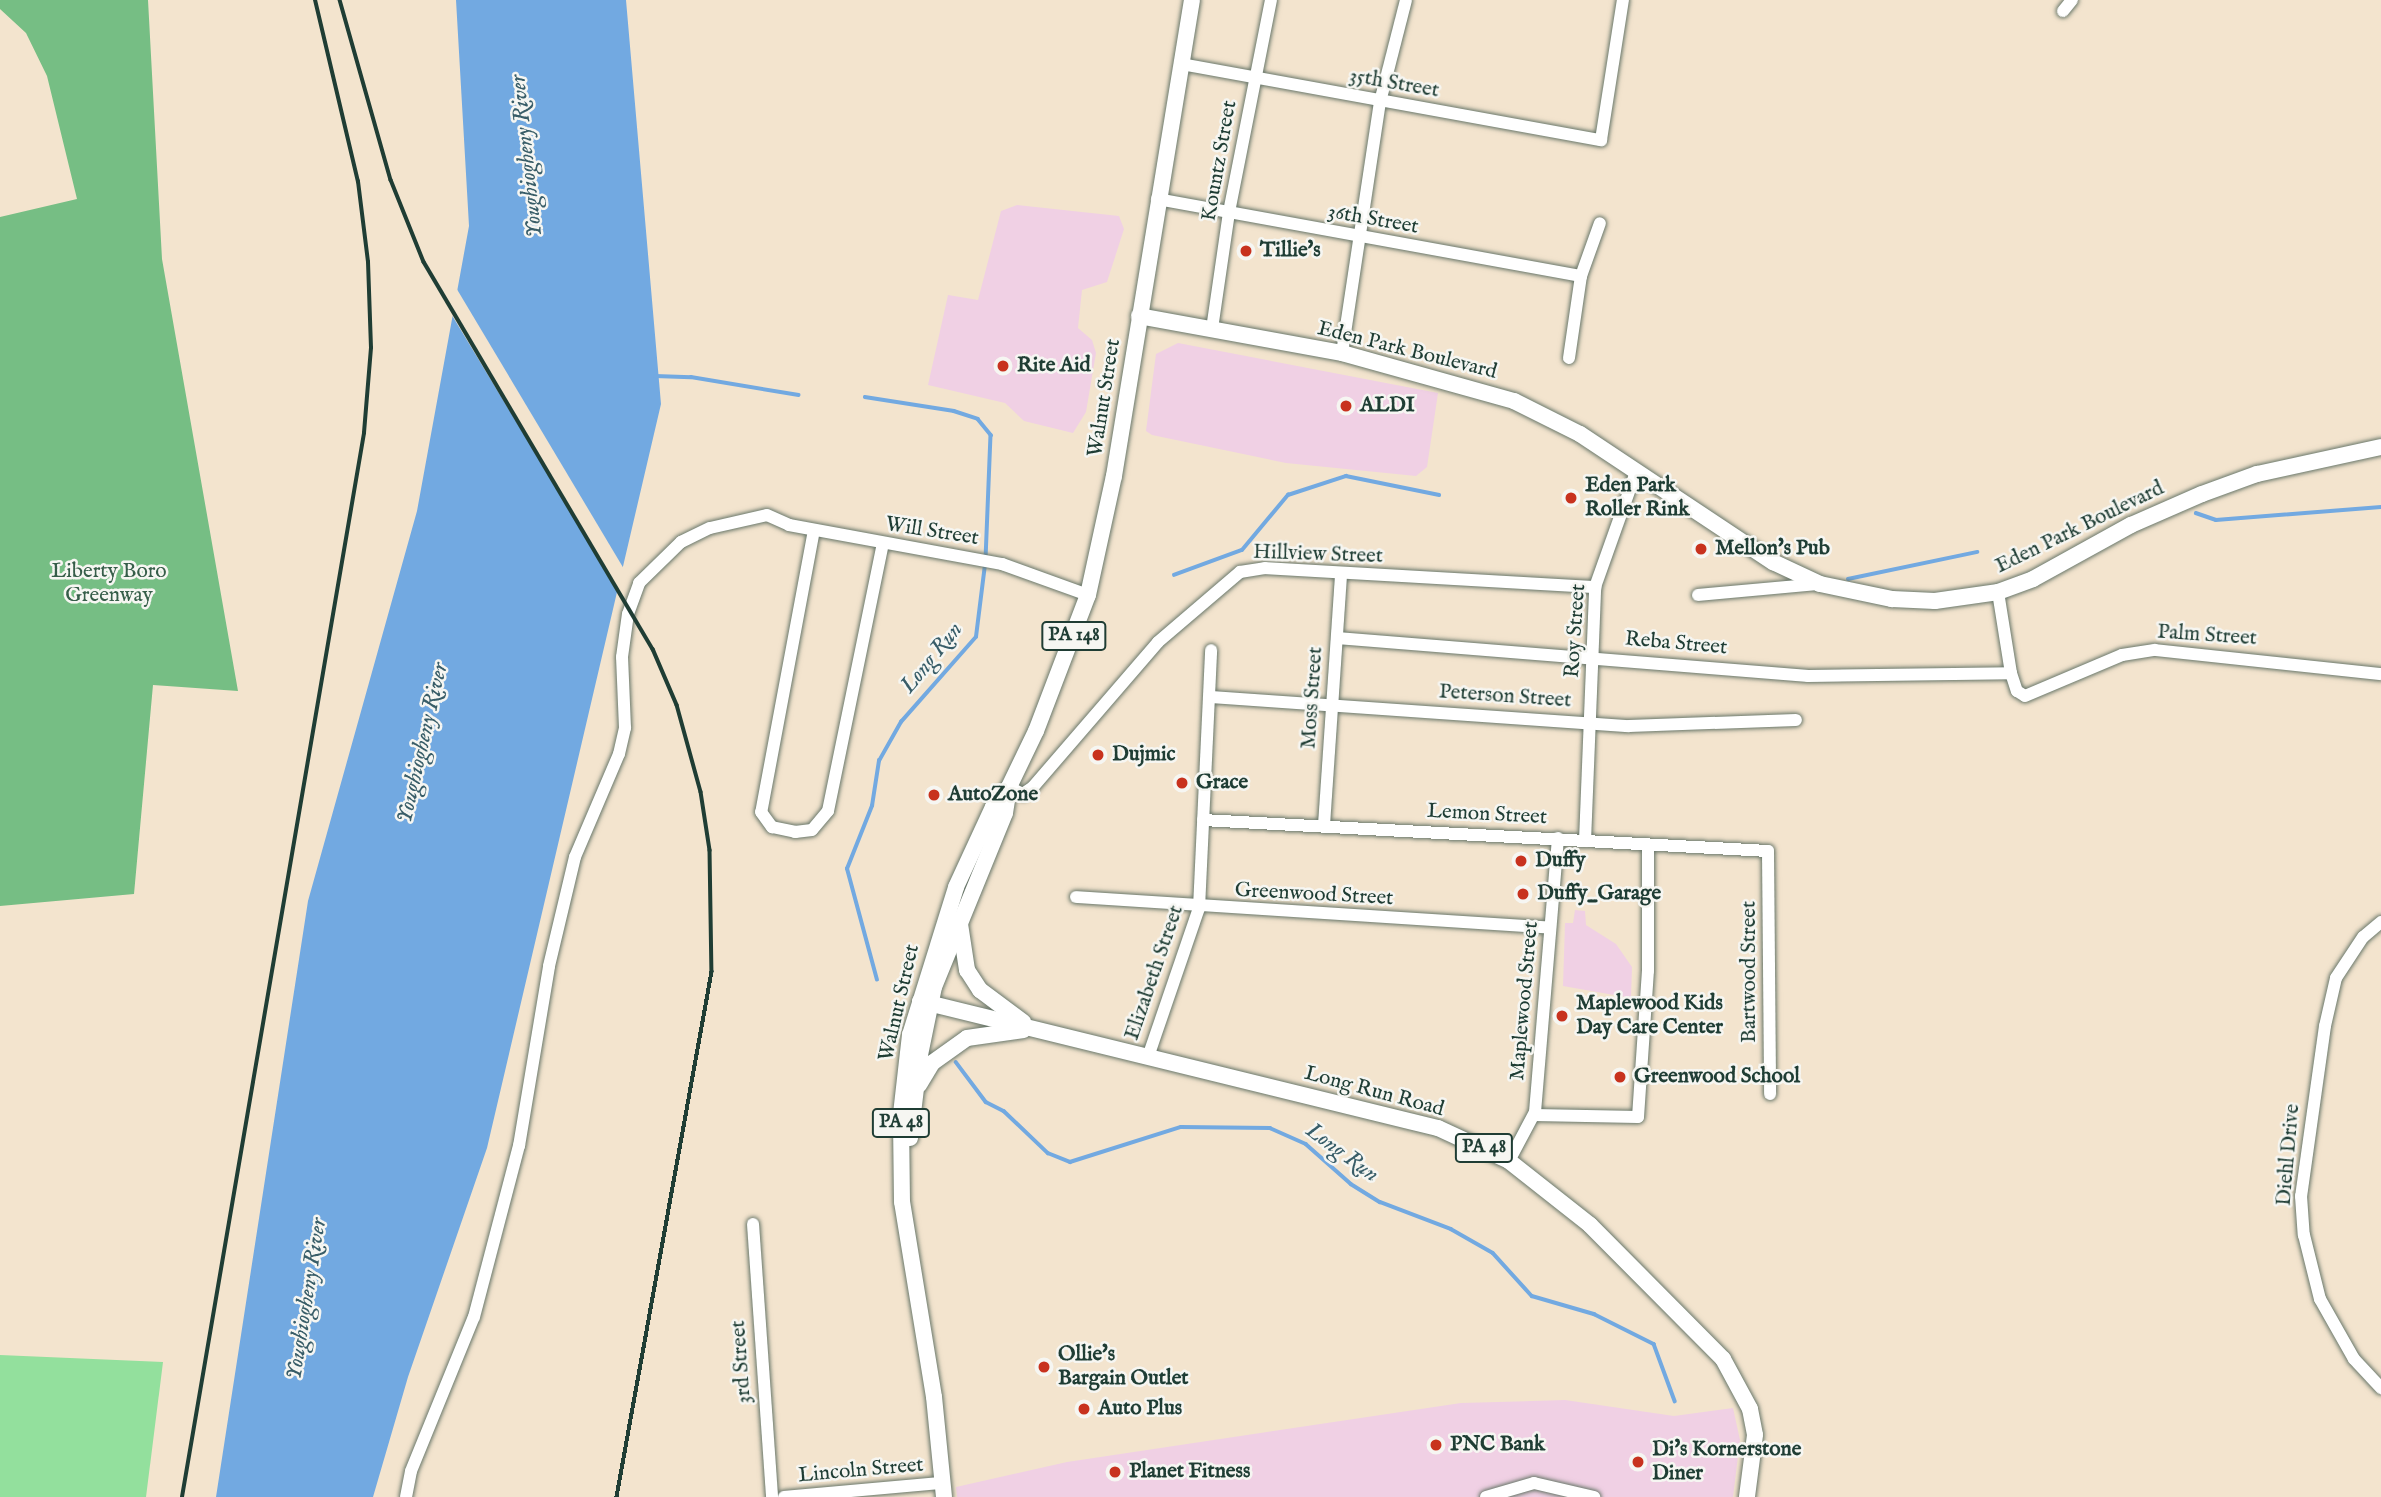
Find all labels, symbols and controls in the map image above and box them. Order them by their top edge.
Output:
street label: 35th Street [1347,64,1441,104]
water label: Youghiogheny River [505,73,549,239]
street label: Kountz Street [1197,99,1243,223]
street label: 36th Street [1326,200,1420,240]
place label: Tillie's [1260,238,1321,264]
marker: Tillie's [1238,243,1254,259]
street label: Eden Park Boulevard [1315,316,1499,386]
street label: Walnut Street [1083,337,1127,459]
place label: Rite Aid [1017,353,1091,379]
marker: Rite Aid [995,358,1011,374]
place label: ALDI [1360,393,1415,419]
marker: ALDI [1338,398,1354,414]
place label: Eden Park Roller Rink [1585,473,1689,523]
street label: Eden Park Boulevard [1992,476,2168,580]
marker: Eden Park Roller Rink [1563,490,1579,506]
street label: Will Street [884,512,980,552]
place label: Mellon's Pub [1715,536,1830,562]
street label: Hillview Street [1253,540,1383,570]
marker: Mellon's Pub [1693,541,1709,557]
park label: Liberty Boro Greenway [51,559,167,609]
street label: Roy Street [1560,583,1592,679]
water label: Long Run [895,617,969,699]
street label: Palm Street [2156,620,2258,652]
road number: PA 148 [1041,621,1107,652]
street label: Reba Street [1624,627,1728,661]
street label: Moss Street [1297,646,1329,750]
water label: Youghiogheny River [391,660,455,826]
street label: Peterson Street [1438,680,1572,714]
place label: Dujmic [1112,742,1176,768]
marker: Dujmic [1090,747,1106,763]
place label: Grace [1196,770,1248,796]
marker: Grace [1174,775,1190,791]
place label: AutoZone [948,782,1038,808]
marker: AutoZone [926,787,942,803]
street label: Lemon Street [1426,799,1548,831]
place label: Duffy [1535,848,1586,874]
marker: Duffy [1513,853,1529,869]
street label: Greenwood Street [1234,878,1394,912]
place label: Duffy_Garage [1537,881,1661,907]
marker: Duffy_Garage [1515,886,1531,902]
street label: Bartwood Street [1737,901,1763,1043]
street label: Elizabeth Street [1120,902,1190,1044]
street label: Maplewood Street [1505,920,1545,1082]
street label: Walnut Street [874,942,926,1064]
place label: Maplewood Kids Day Care Center [1576,991,1723,1041]
marker: Maplewood Kids Day Care Center [1554,1008,1570,1024]
street label: Long Run Road [1301,1061,1447,1123]
place label: Greenwood School [1634,1064,1800,1090]
marker: Greenwood School [1612,1069,1628,1085]
street label: Diehl Drive [2272,1103,2306,1207]
road number: PA 48 [871,1107,931,1138]
water label: Long Run [1300,1117,1384,1189]
road number: PA 48 [1454,1132,1514,1164]
water label: Youghiogheny River [281,1216,333,1382]
street label: 3rd Street [727,1319,757,1405]
place label: Ollie's Bargain Outlet [1058,1342,1189,1392]
marker: Ollie's Bargain Outlet [1036,1359,1052,1375]
place label: Auto Plus [1098,1396,1182,1422]
marker: Auto Plus [1076,1401,1092,1417]
place label: PNC Bank [1450,1432,1545,1458]
marker: PNC Bank [1428,1437,1444,1453]
place label: Di's Kornerstone Diner [1652,1437,1801,1487]
street label: Lincoln Street [797,1453,925,1489]
marker: Di's Kornerstone Diner [1630,1454,1646,1470]
place label: Planet Fitness [1129,1459,1250,1485]
marker: Planet Fitness [1107,1464,1123,1480]

